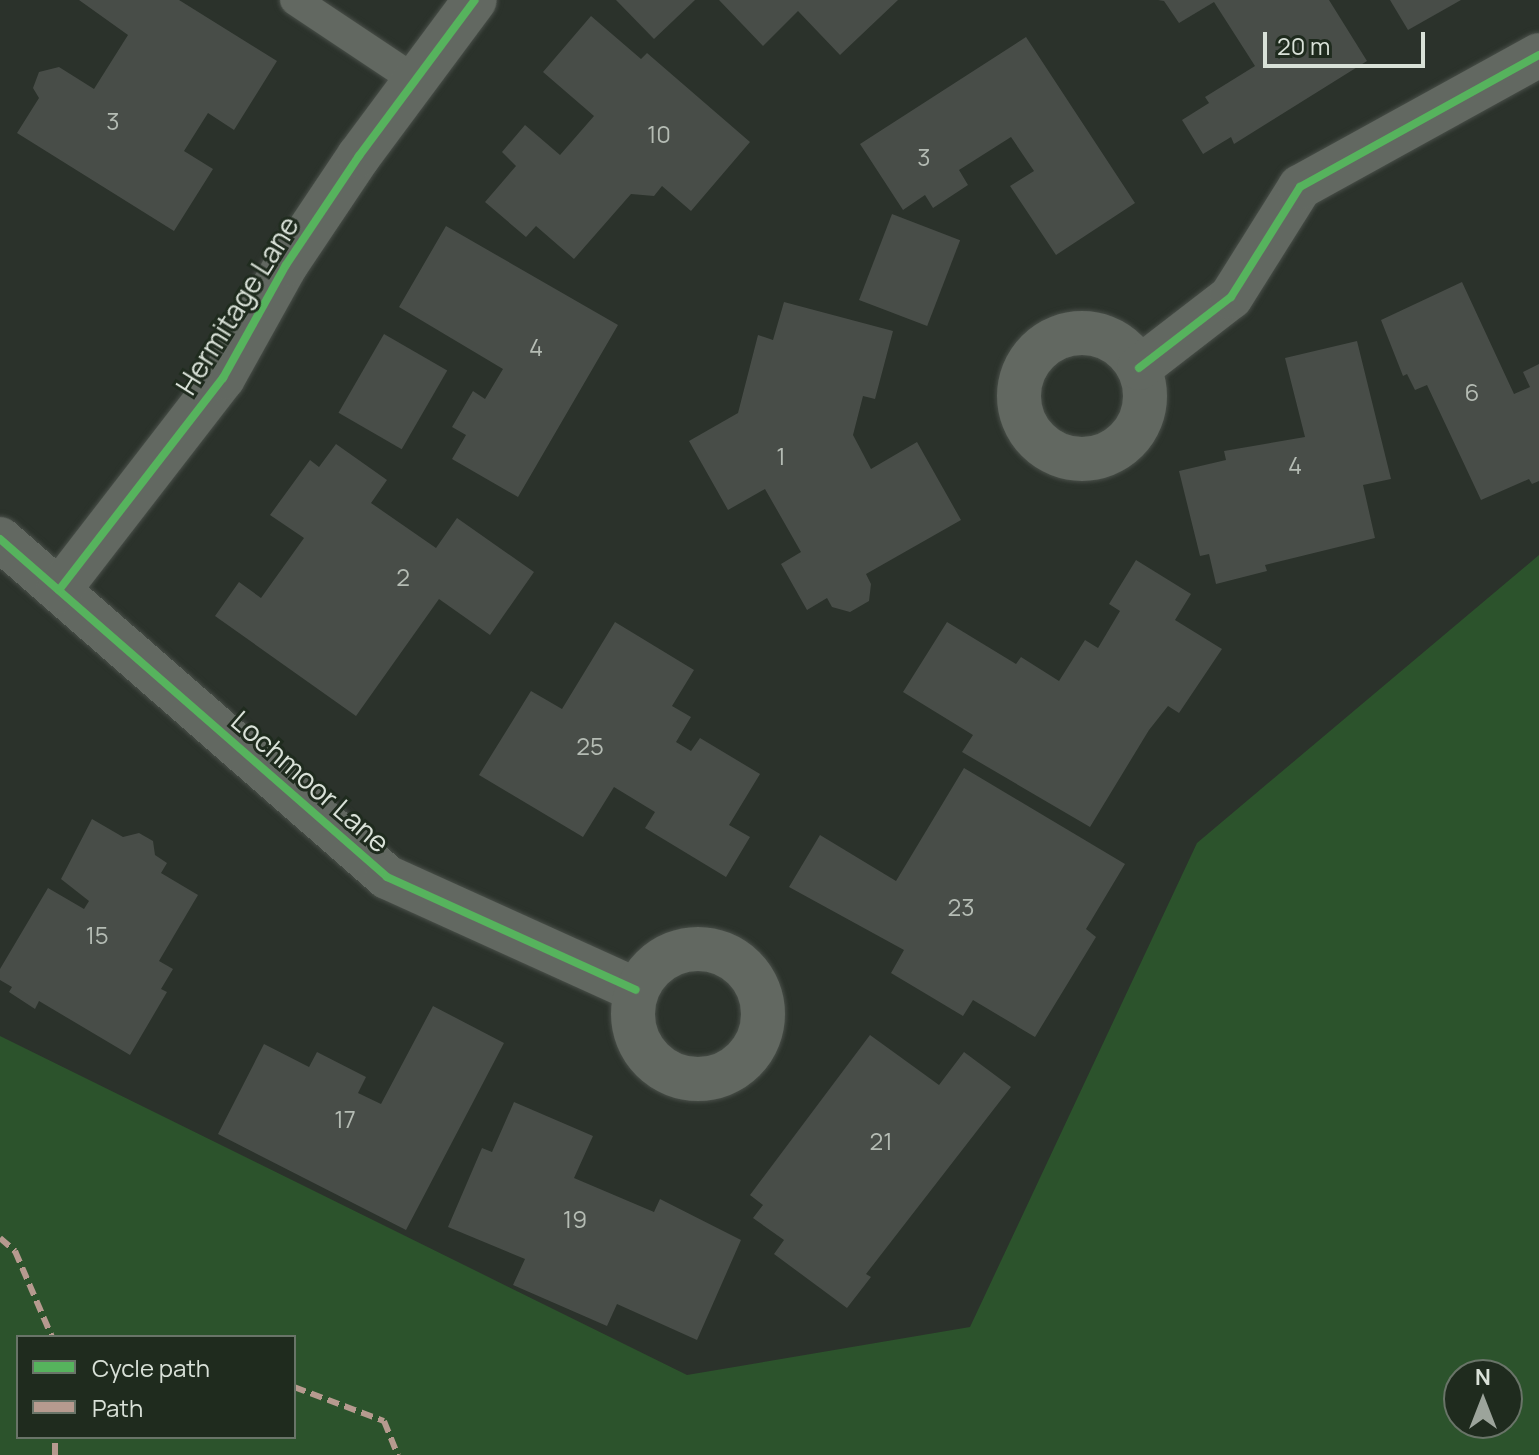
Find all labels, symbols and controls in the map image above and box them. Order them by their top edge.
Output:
scale bar [1267,16,1429,66]
text: 20 m [1277,29,1330,62]
house number: 3 [106,107,120,135]
house number: 10 [647,120,671,148]
house number: 3 [917,143,931,171]
street label: Hermitage Lane [169,210,305,400]
house number: 4 [529,333,543,361]
house number: 6 [1465,378,1479,406]
house number: 1 [776,442,786,470]
house number: 4 [1288,451,1302,479]
house number: 2 [396,563,410,591]
street label: Lochmoor Lane [225,703,397,859]
house number: 25 [576,732,604,760]
house number: 23 [948,893,974,921]
house number: 15 [85,921,109,949]
house number: 17 [334,1105,356,1133]
house number: 21 [869,1127,893,1155]
house number: 19 [563,1205,587,1233]
legend [16,1335,296,1439]
text: Cycle path [92,1351,210,1384]
north arrow [1443,1359,1523,1439]
text: N [1475,1362,1491,1392]
text: Path [92,1391,143,1424]

